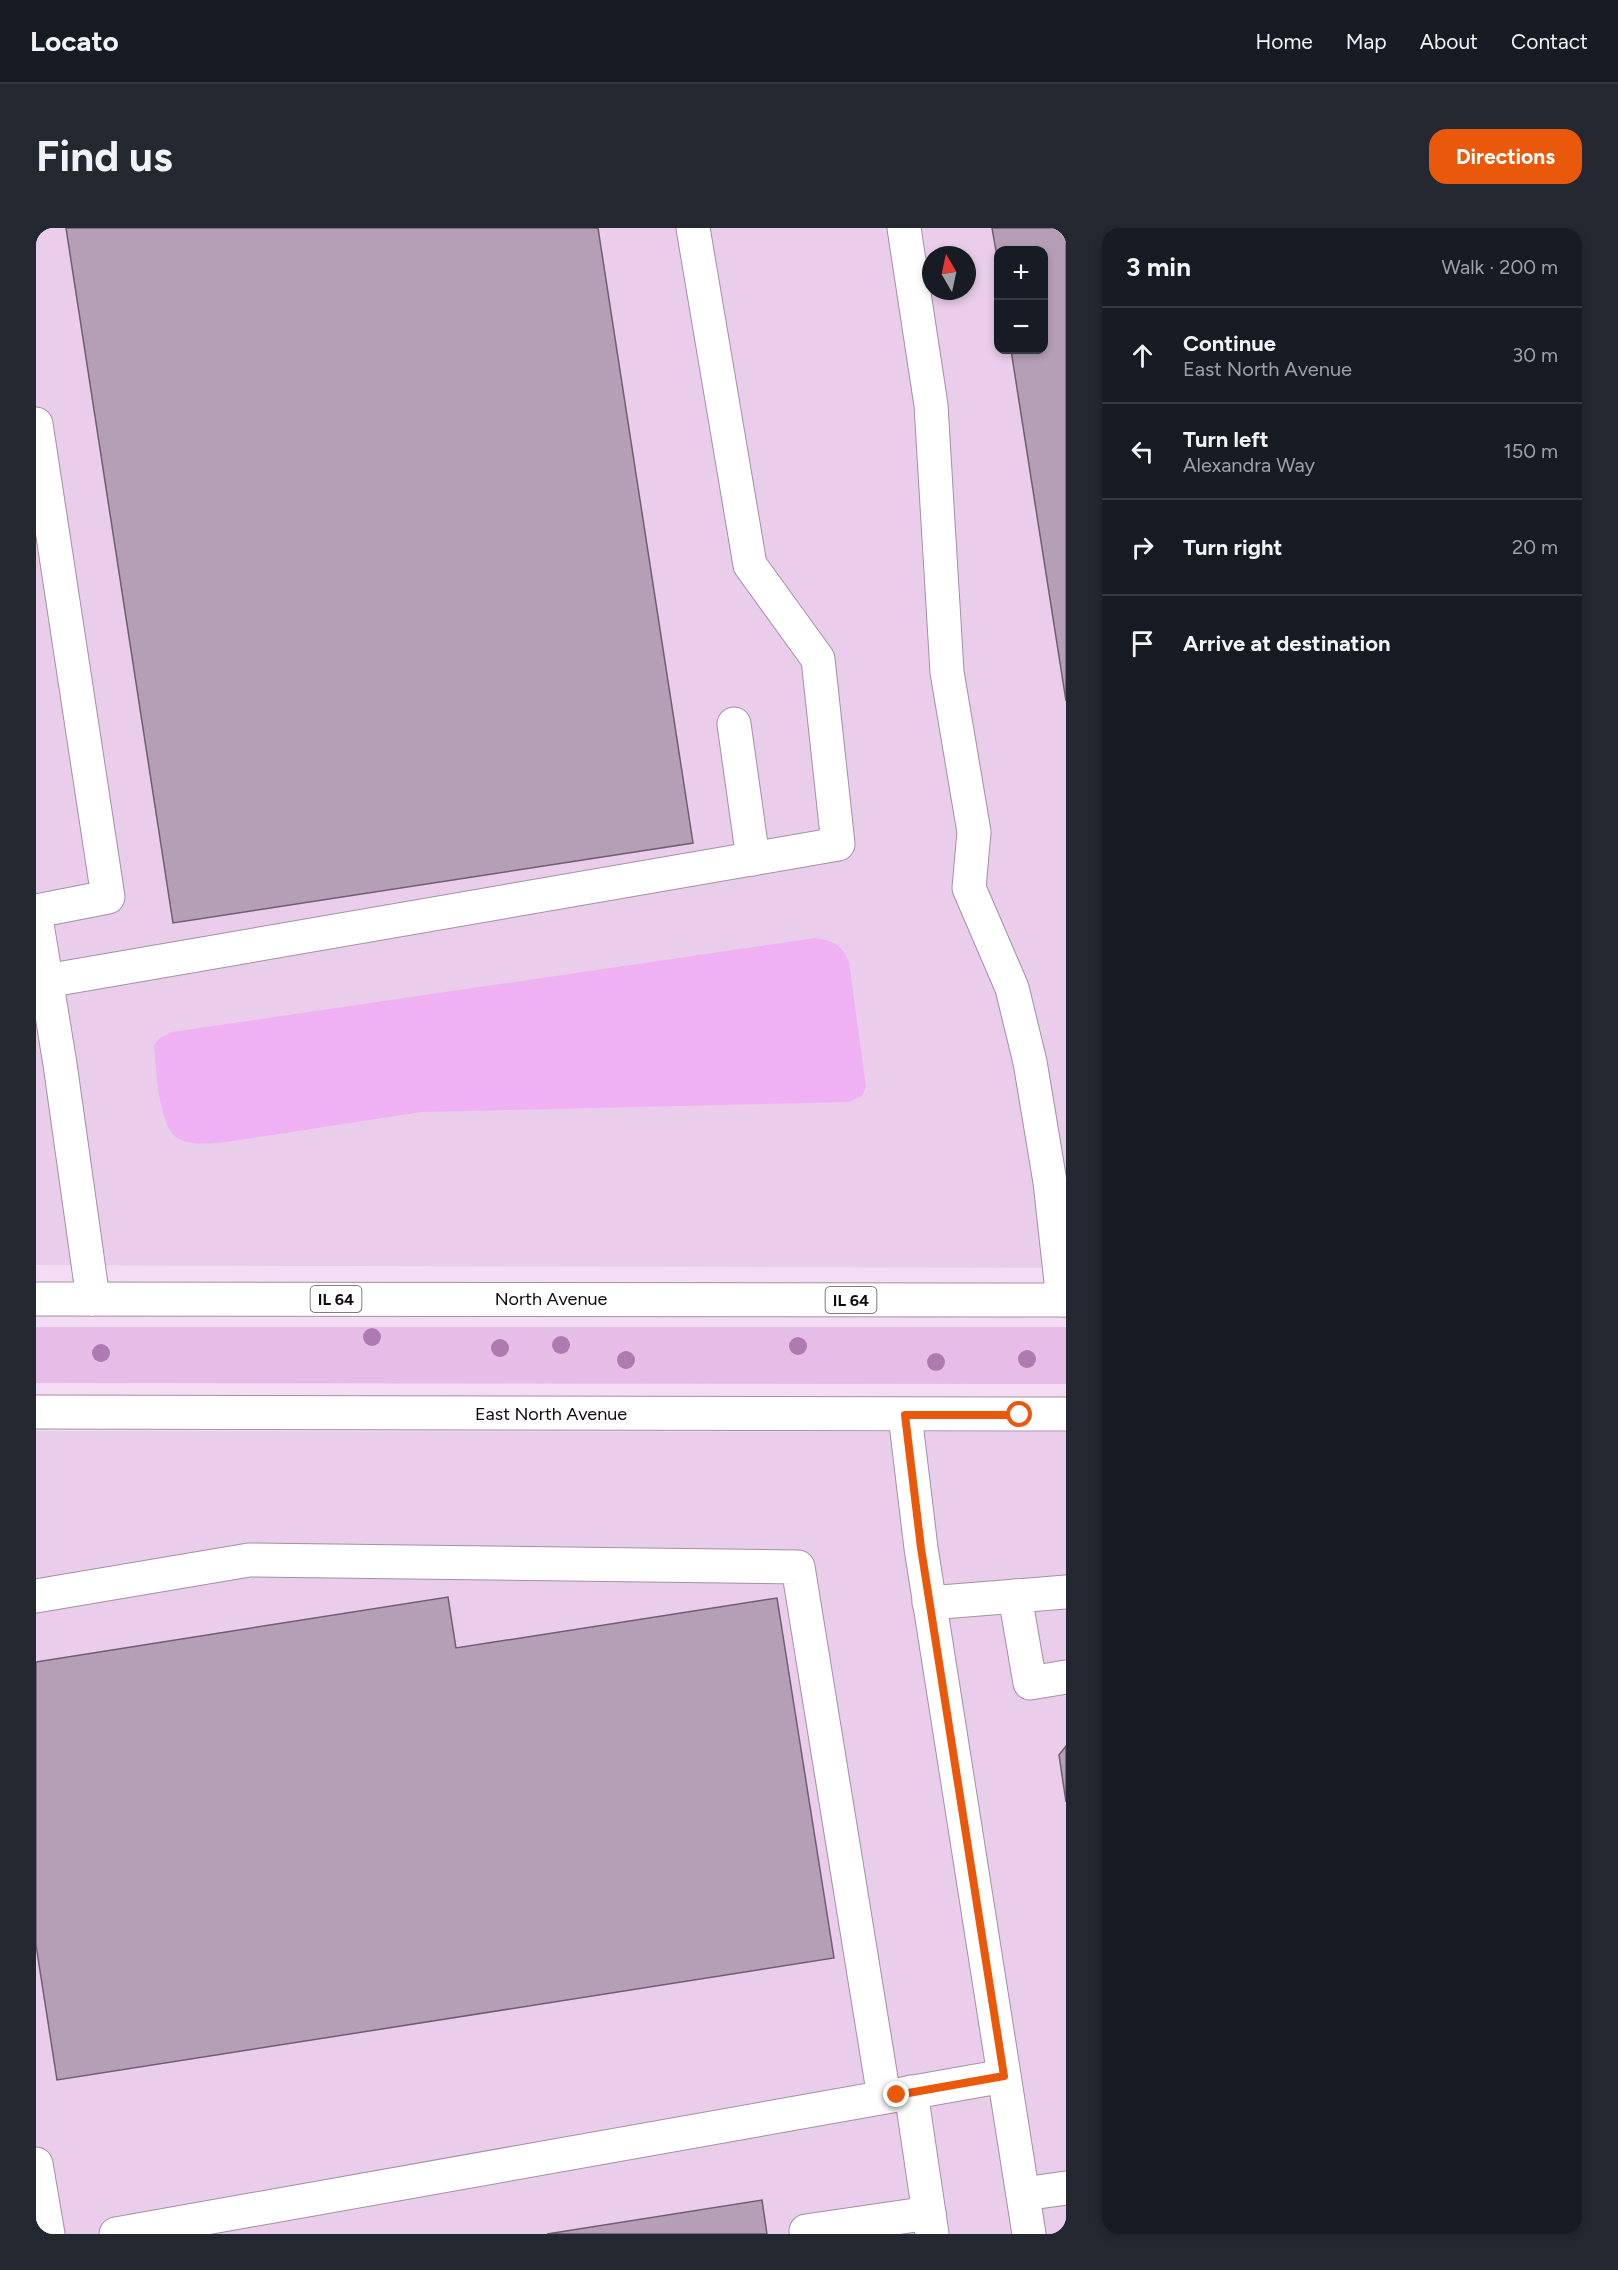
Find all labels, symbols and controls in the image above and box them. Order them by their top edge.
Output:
text: Locato [30,24,119,58]
text: Home [1256,29,1313,54]
text: Map [1346,29,1387,54]
text: About [1420,29,1478,54]
text: Contact [1511,29,1588,54]
button: Directions [1429,129,1582,184]
text: Find us [36,131,173,182]
north arrow [922,246,976,300]
map controls [994,246,1048,354]
button: + [994,246,1048,300]
text: 3 min [1126,251,1191,283]
text: Walk · 200 m [1442,255,1558,279]
button: − [994,300,1048,354]
text: Continue [1183,330,1276,357]
icon: ahead [1126,339,1159,372]
text: 30 m [1512,343,1558,367]
text: East North Avenue [1183,357,1352,381]
text: Turn left [1183,426,1269,453]
icon: left [1126,435,1159,468]
text: 150 m [1503,439,1558,463]
text: Alexandra Way [1183,453,1315,477]
icon: right [1126,531,1159,564]
text: Turn right [1183,534,1282,561]
text: 20 m [1512,535,1558,559]
icon: arrive [1126,627,1159,660]
text: Arrive at destination [1183,630,1391,657]
road number: IL 64 [310,1286,362,1312]
road number: IL 64 [826,1287,876,1313]
street label: North Avenue [495,1288,607,1310]
route start [1006,1401,1032,1427]
street label: East North Avenue [475,1403,627,1425]
route end [883,2081,909,2107]

